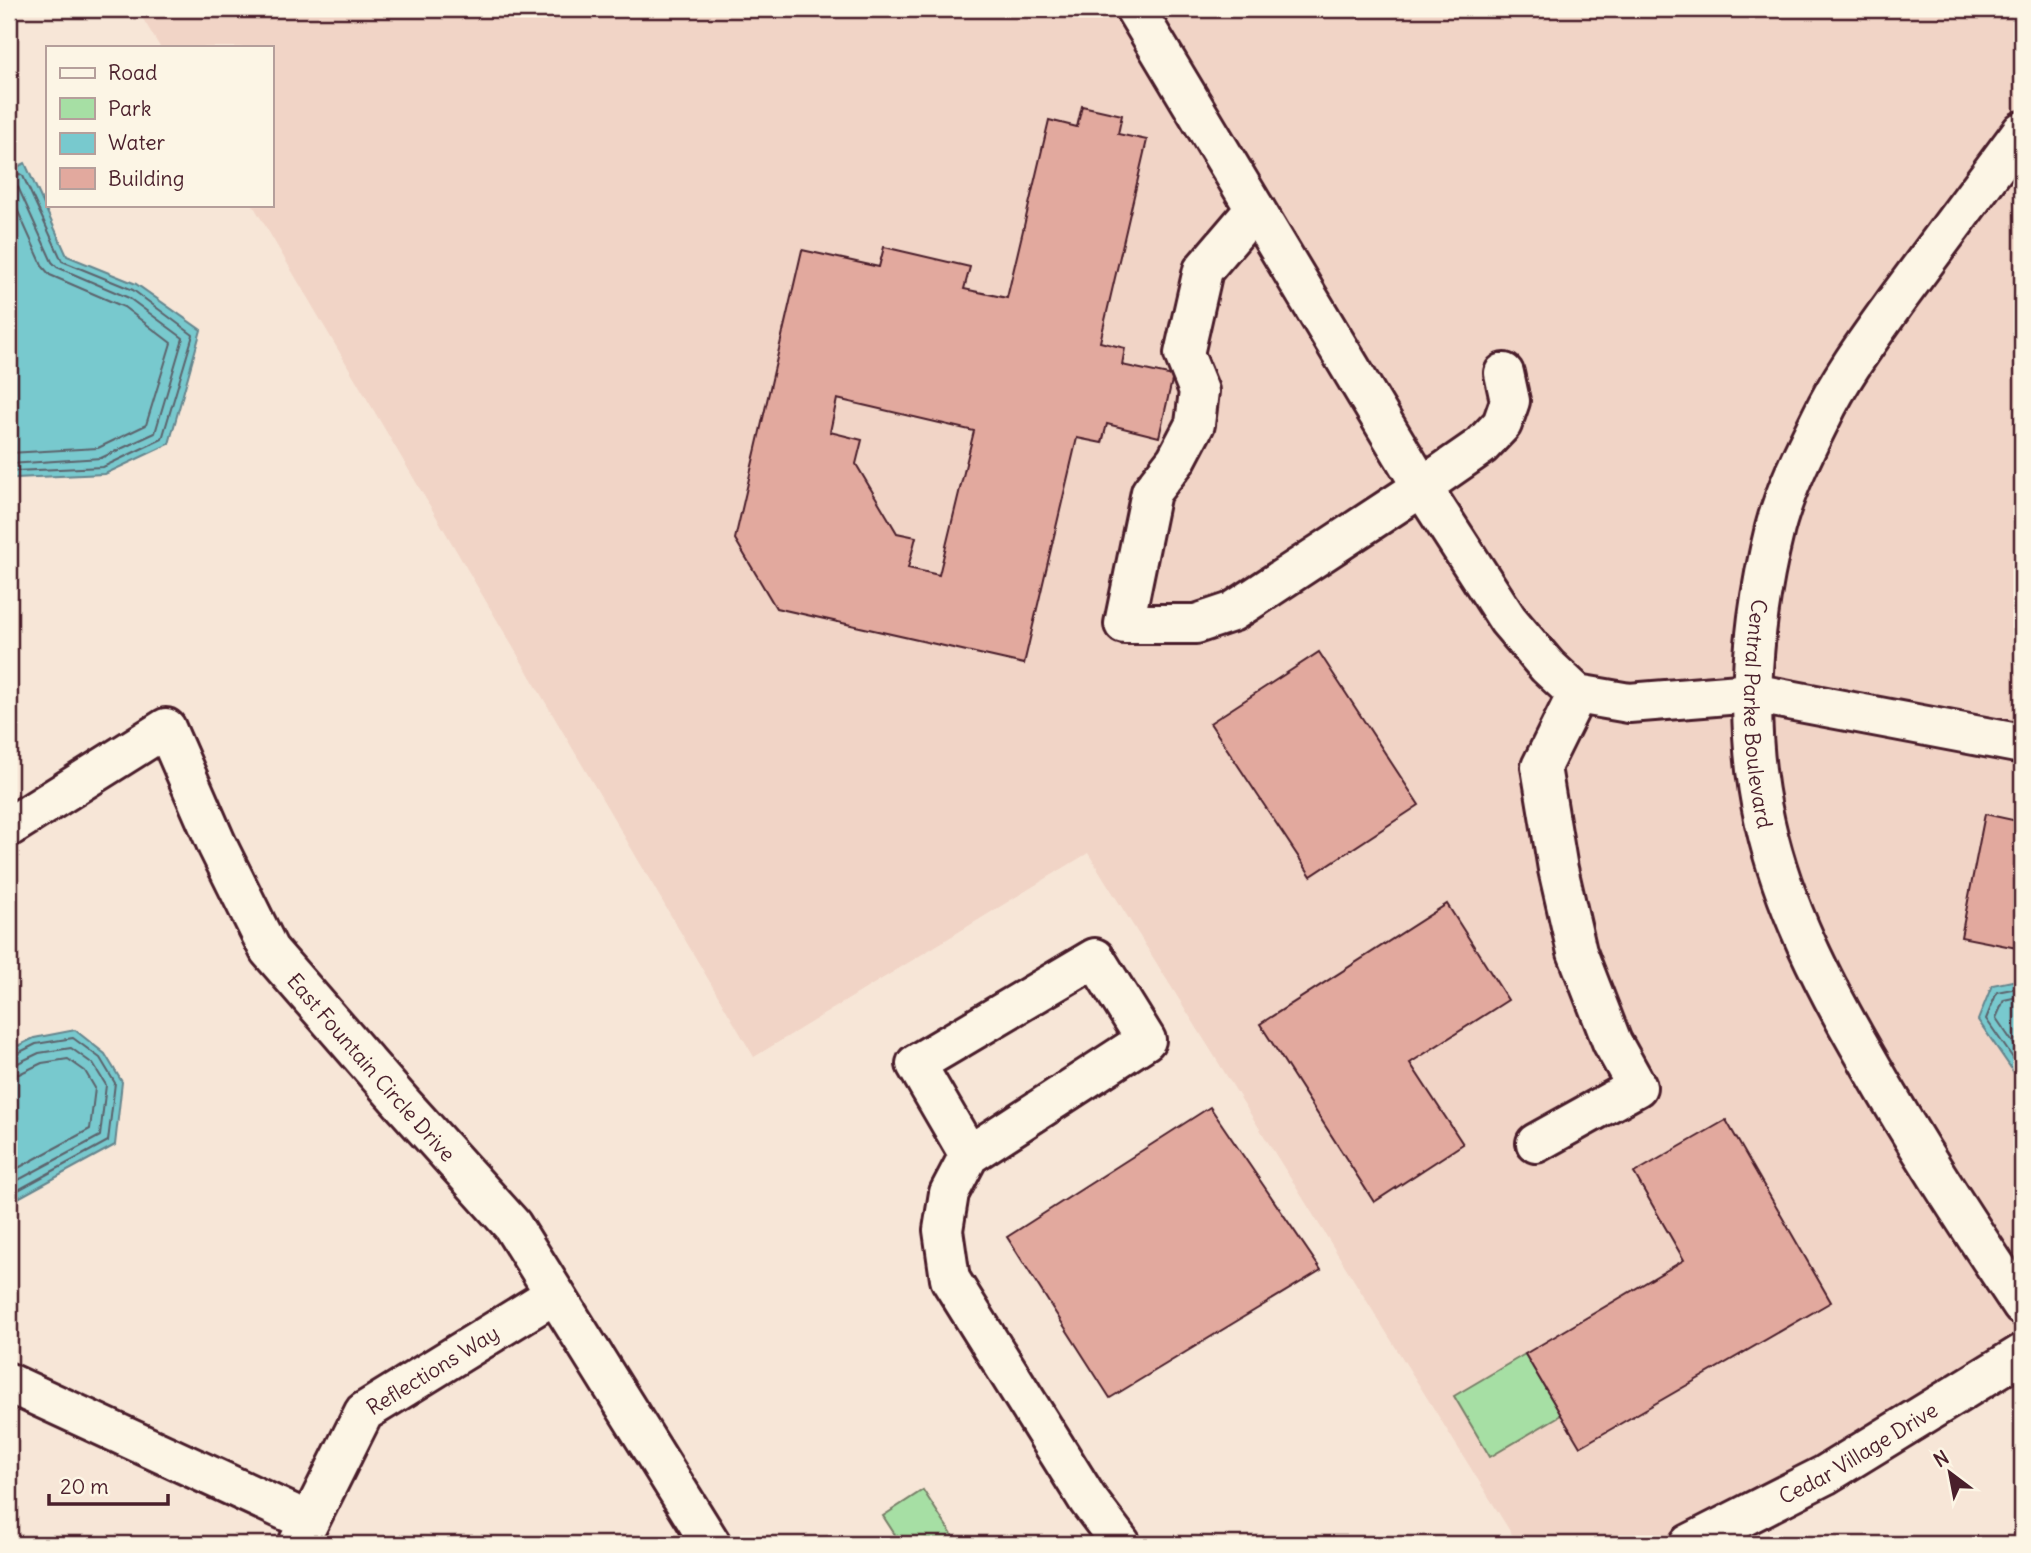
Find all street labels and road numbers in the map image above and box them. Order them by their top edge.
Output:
street label: Central Parke Boulevard [1739,597,1779,831]
street label: East Fountain Circle Drive [281,967,462,1167]
street label: Reflections Way [361,1319,504,1421]
street label: Cedar Village Drive [1774,1396,1942,1510]

